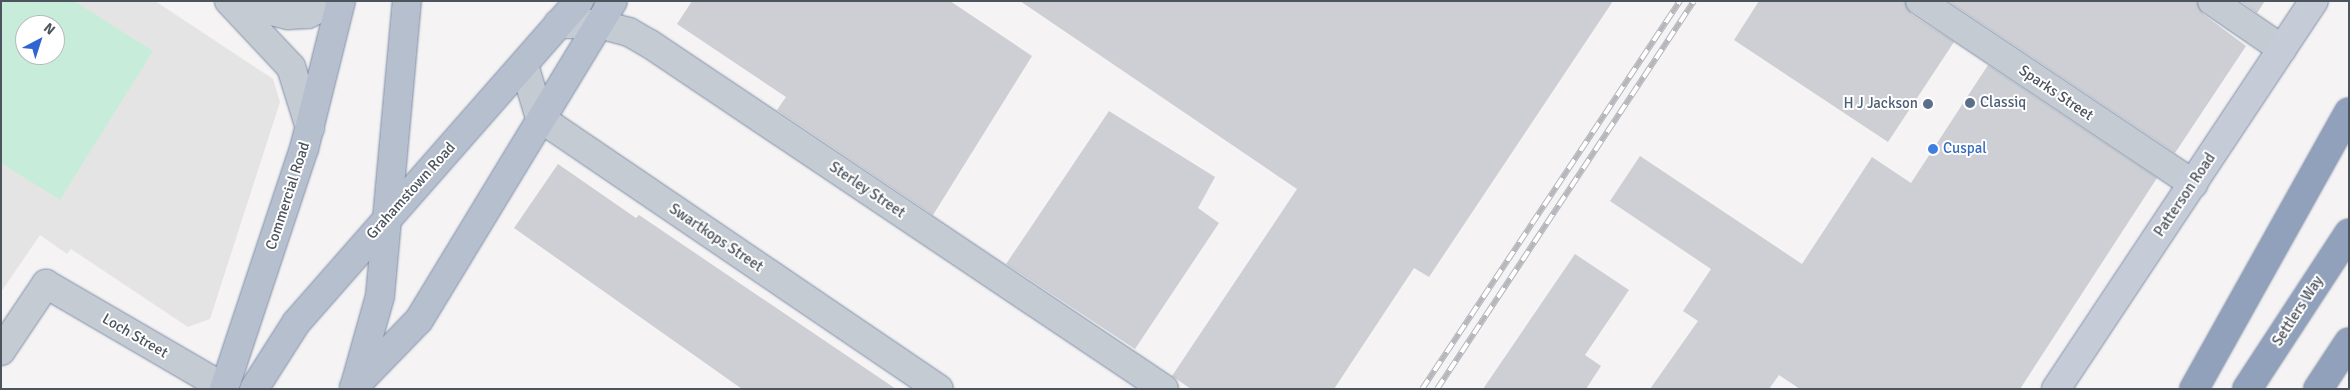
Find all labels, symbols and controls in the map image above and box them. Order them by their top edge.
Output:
north arrow [15,15,65,65]
text: N [40,19,59,39]
street label: Sparks Street [2015,62,2097,124]
place label: Classiq [1980,94,2026,112]
place label: H J Jackson [1844,95,1918,113]
marker: Classiq [1964,97,1976,109]
marker: H J Jackson [1922,98,1934,110]
street label: Grahamstown Road [363,139,459,243]
street label: Commercial Road [262,140,314,252]
place label: Cuspal [1943,140,1987,158]
marker: Cuspal [1927,143,1939,155]
street label: Patterson Road [2150,150,2220,240]
street label: Sterley Street [826,158,908,222]
street label: Swartkops Street [666,200,766,276]
street label: Settlers Way [2269,273,2327,349]
street label: Loch Street [99,310,171,362]

